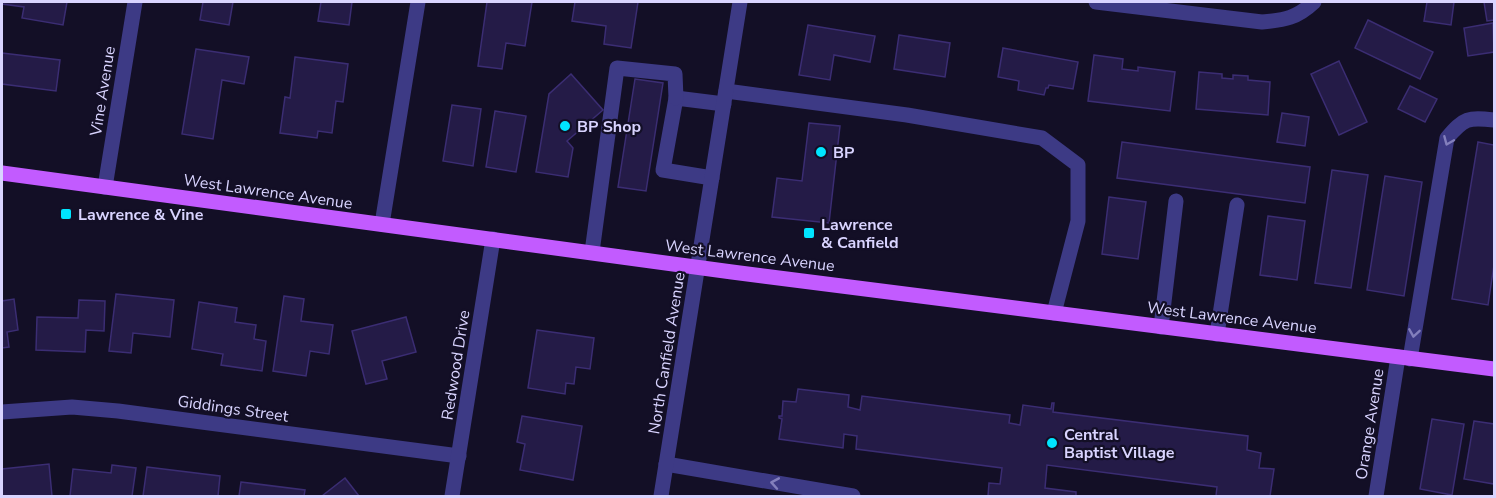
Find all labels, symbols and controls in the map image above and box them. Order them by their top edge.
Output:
street label: Vine Avenue [85,45,121,139]
place label: BP Shop [577,116,641,138]
marker: BP Shop [558,119,572,133]
one-way arrow [1443,135,1455,146]
place label: BP [833,142,854,164]
marker: BP [814,145,828,159]
street label: West Lawrence Avenue [182,169,354,215]
place label: Lawrence & Vine [78,204,204,226]
marker: Lawrence & Vine [59,207,73,221]
place label: Lawrence & Canfield [821,214,899,254]
marker: Lawrence & Canfield [802,226,816,240]
street label: West Lawrence Avenue [664,235,836,277]
street label: North Canfield Avenue [643,271,691,436]
street label: West Lawrence Avenue [1146,297,1318,339]
street label: Redwood Drive [436,309,476,422]
one-way arrow [1409,328,1421,338]
street label: Orange Avenue [1350,367,1390,481]
street label: Giddings Street [176,390,290,428]
place label: Central Baptist Village [1064,424,1175,464]
marker: Central Baptist Village [1045,436,1059,450]
one-way arrow [770,477,780,490]

